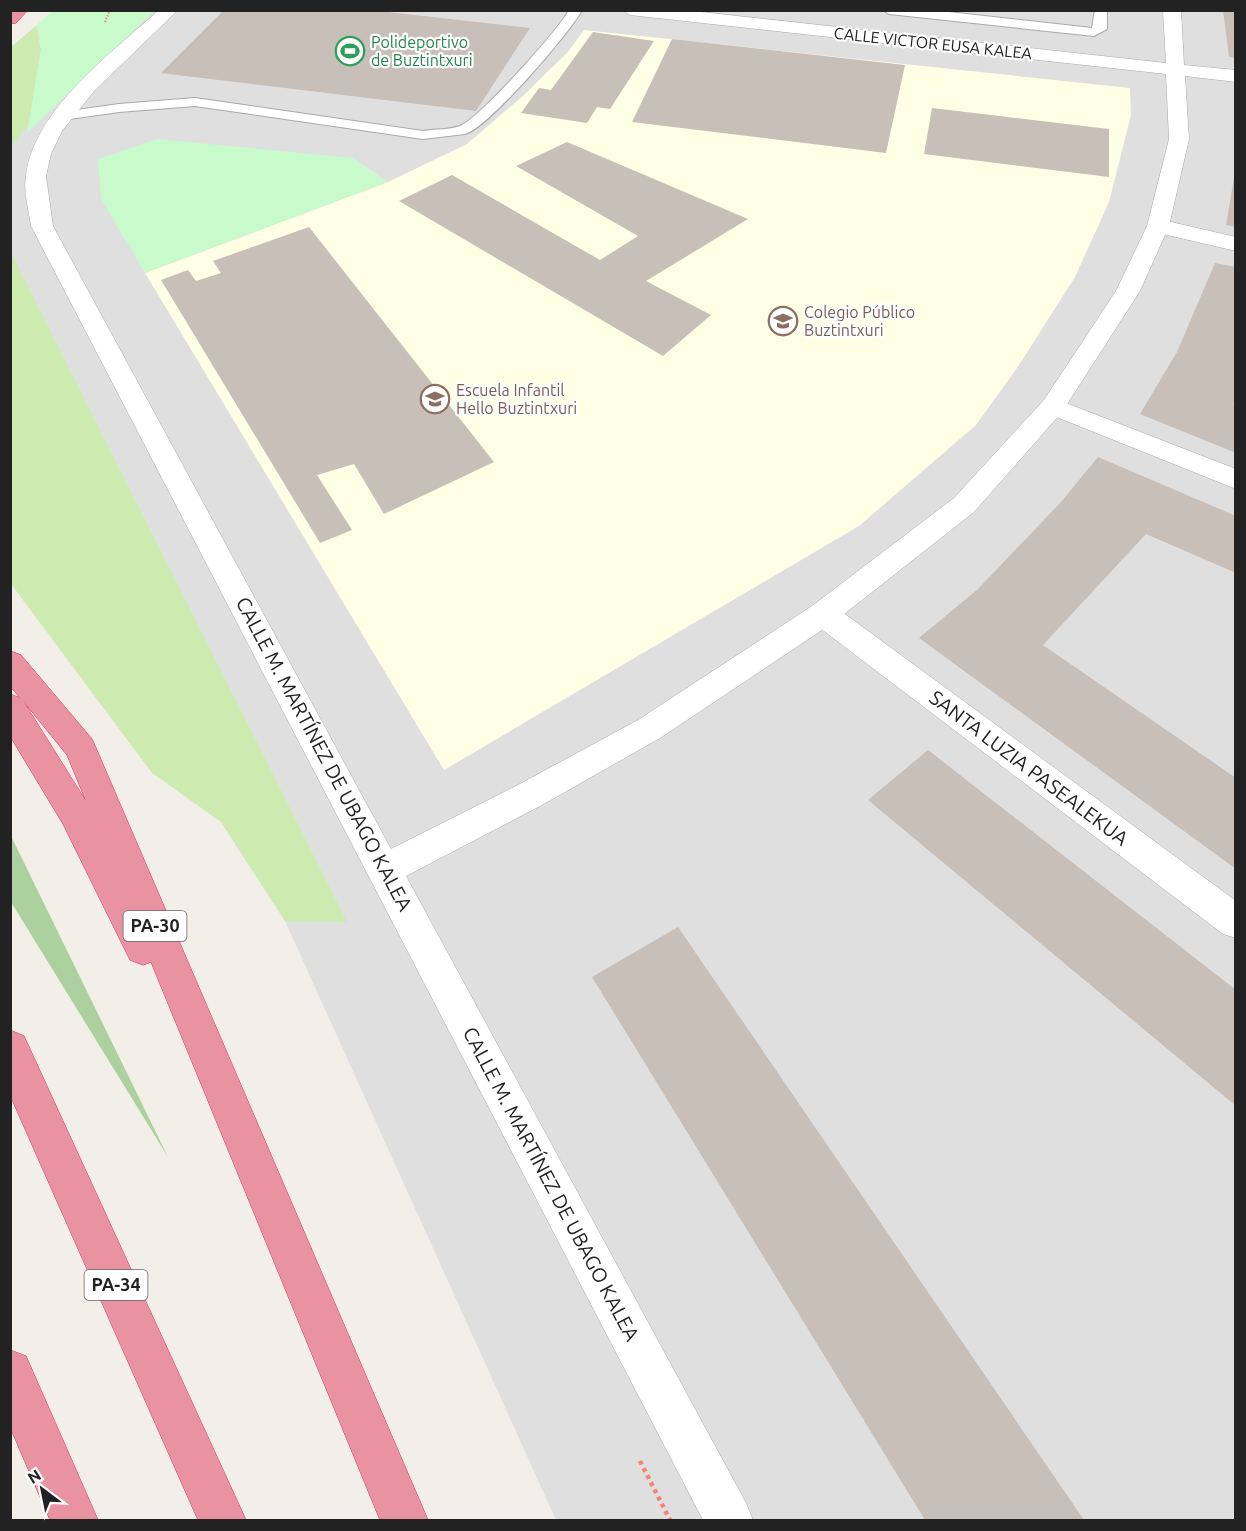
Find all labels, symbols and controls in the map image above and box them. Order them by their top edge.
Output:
street label: CALLE VICTOR EUSA KALEA [833,24,1034,62]
place label: Polideportivo de Buztintxuri [371,33,473,69]
sports icon: Polideportivo de Buztintxuri [334,35,366,67]
place label: Colegio Público Buztintxuri [804,303,915,339]
school or university icon: Colegio Público Buztintxuri [767,305,799,337]
place label: Escuela Infantil Hello Buztintxuri [456,381,577,417]
school or university icon: Escuela Infantil Hello Buztintxuri [419,383,451,415]
street label: CALLE M. MARTÍNEZ DE UBAGO KALEA [232,593,417,915]
street label: SANTA LUZIA PASEALEKUA [925,685,1133,850]
road number: PA-30 [124,911,186,941]
street label: CALLE M. MARTÍNEZ DE UBAGO KALEA [459,1023,644,1345]
road number: PA-34 [84,1270,148,1300]
north arrow [12,1459,72,1519]
text: N [24,1465,44,1487]

